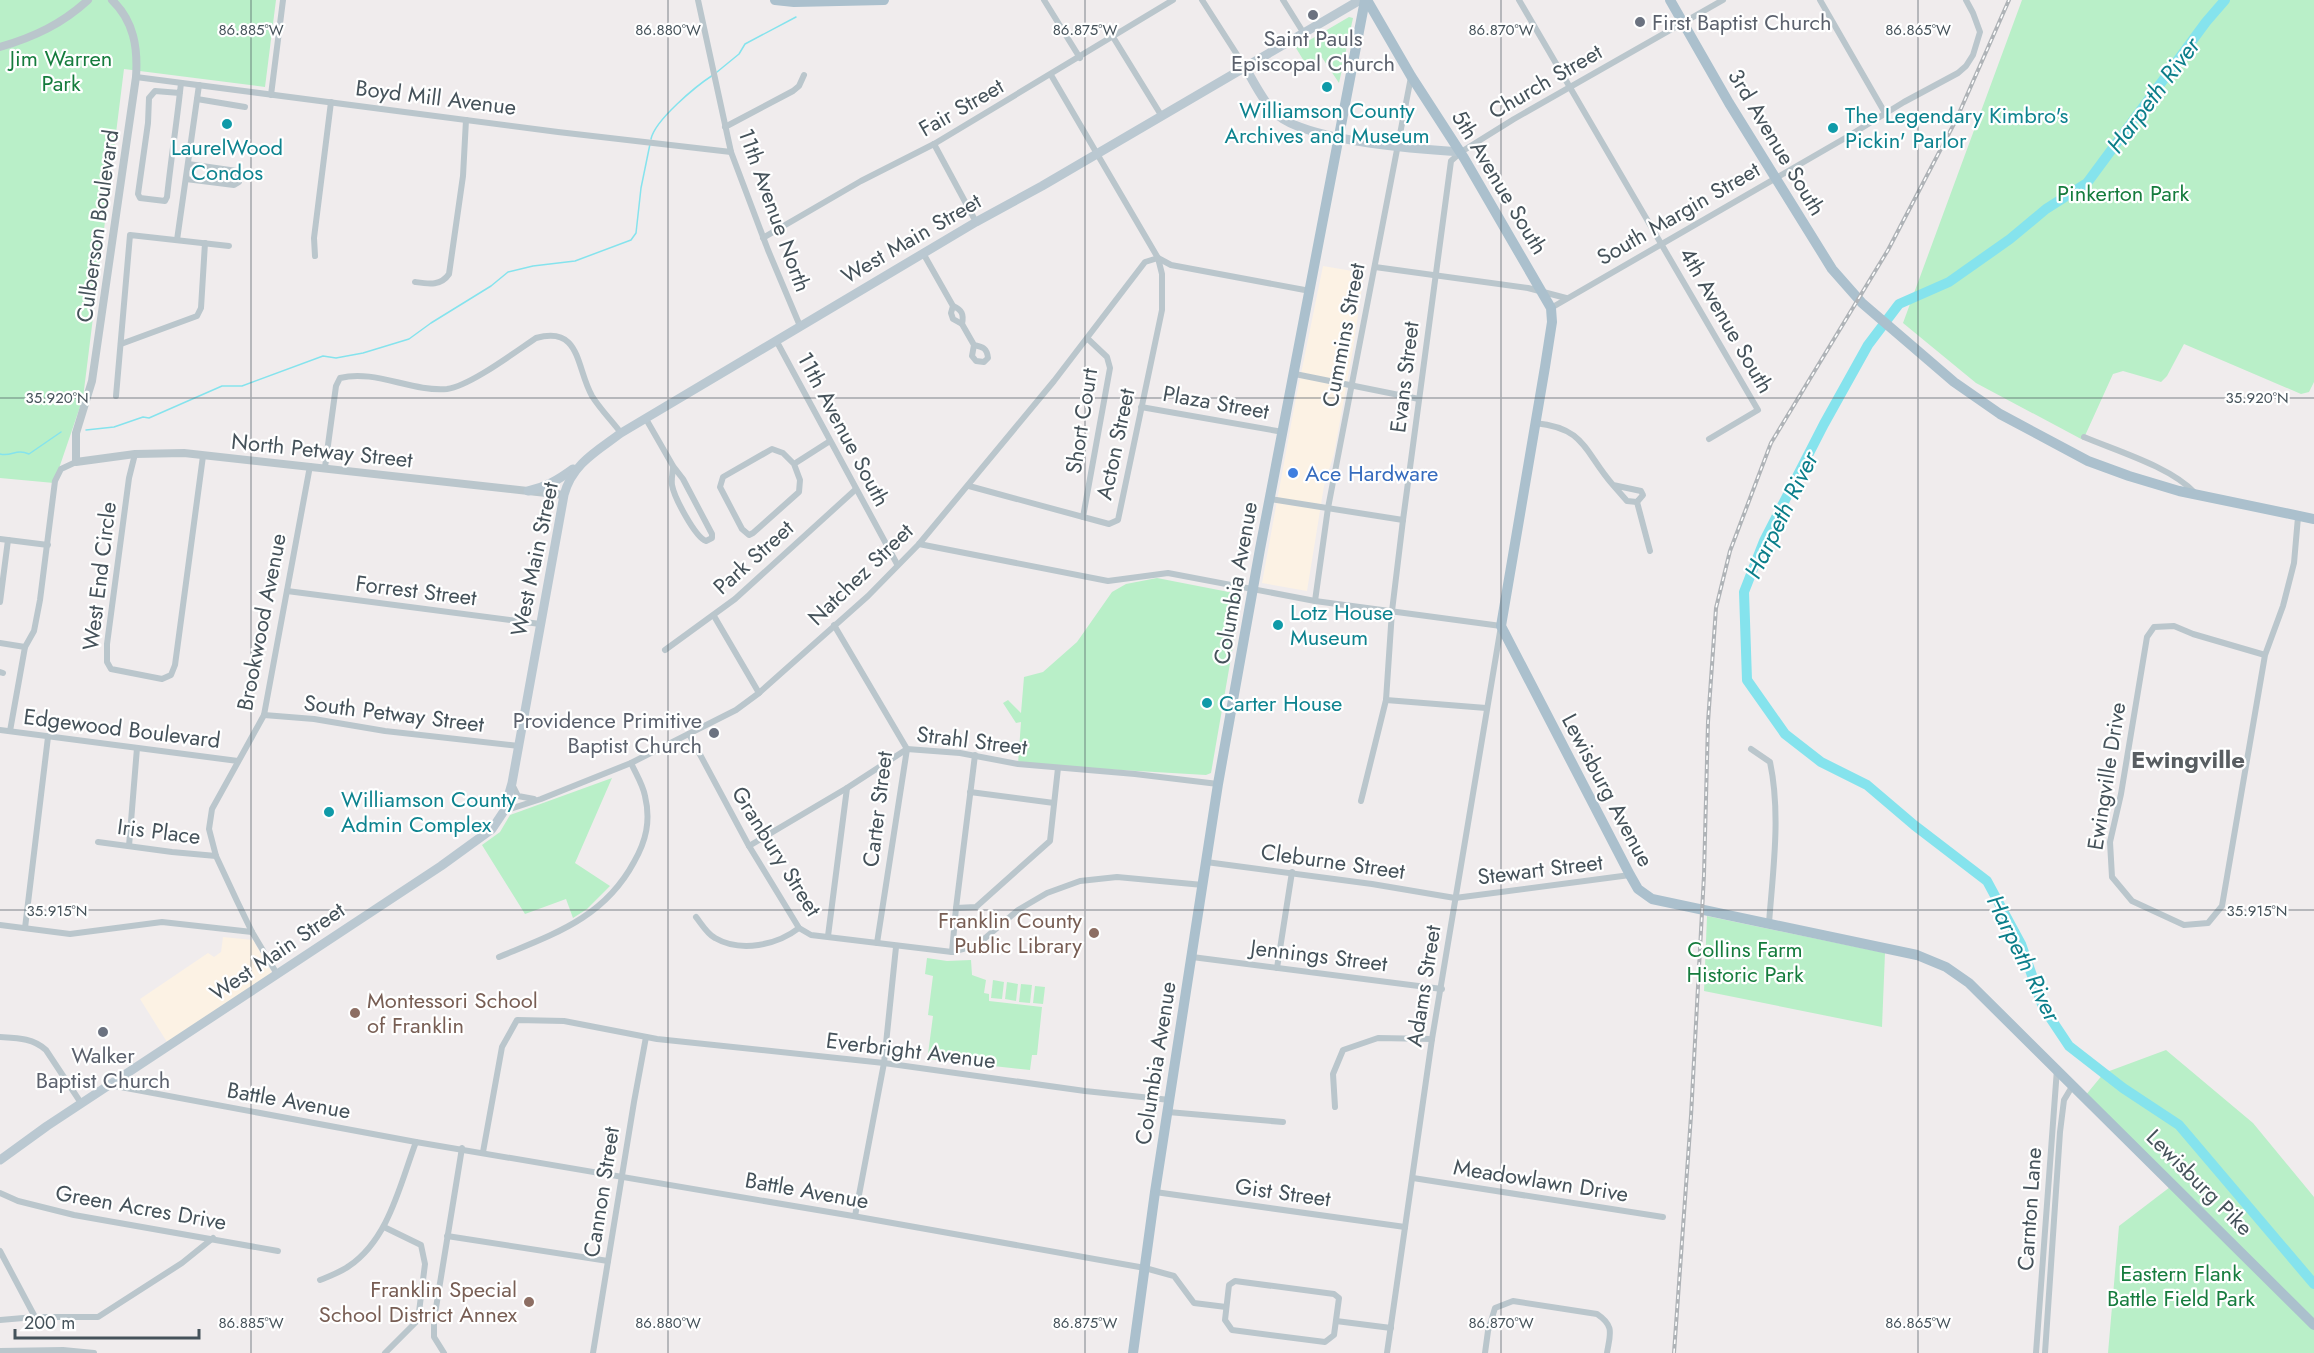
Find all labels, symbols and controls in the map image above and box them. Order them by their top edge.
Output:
place label: First Baptist Church [1652,6,1832,38]
marker: Saint Pauls Episcopal Church [1306,8,1320,22]
marker: First Baptist Church [1633,15,1647,29]
text: 86.885°W [218,19,284,41]
text: 86.880°W [635,19,701,41]
text: 86.875°W [1053,19,1117,41]
text: 86.870°W [1468,19,1534,41]
text: 86.865°W [1885,19,1951,41]
place label: Saint Pauls Episcopal Church [1231,22,1395,79]
water label: Harpeth River [2098,28,2209,160]
street label: Church Street [1482,35,1608,126]
park label: Jim Warren Park [7,42,112,99]
street label: 3rd Avenue South [1720,62,1834,222]
street label: Fair Street [913,69,1010,144]
street label: Boyd Mill Avenue [354,71,518,123]
marker: Williamson County Archives and Museum [1320,80,1334,94]
place label: Williamson County Archives and Museum [1224,94,1430,151]
place label: The Legendary Kimbro's Pickin' Parlor [1845,99,2068,156]
street label: 5th Avenue South [1444,104,1556,260]
marker: LaurelWood Condos [220,117,234,131]
marker: The Legendary Kimbro's Pickin' Parlor [1826,121,1840,135]
street label: 11th Avenue North [731,124,819,296]
street label: Culberson Boulevard [68,128,126,324]
place label: LaurelWood Condos [171,131,283,188]
street label: South Margin Street [1591,153,1766,273]
park label: Pinkerton Park [2057,177,2189,209]
street label: West Main Street [835,185,988,291]
street label: 4th Avenue South [1672,241,1782,399]
street label: Cummins Street [1313,260,1373,410]
street label: Evans Street [1381,319,1427,434]
street label: 11th Avenue South [790,346,898,512]
street label: Short Court [1057,365,1105,476]
street label: Plaza Street [1160,377,1272,427]
street label: Acton Street [1088,385,1143,503]
text: 35.920°N [25,387,89,409]
text: 35.920°N [2225,387,2289,409]
street label: North Petway Street [230,425,415,476]
water label: Harpeth River [1735,444,1828,584]
place label: Ace Hardware [1305,457,1438,489]
marker: Ace Hardware [1286,466,1300,480]
street label: West Main Street [502,478,566,639]
street label: Columbia Avenue [1205,499,1265,667]
street label: West End Circle [74,500,124,652]
street label: Park Street [706,512,801,602]
street label: Natchez Street [800,515,920,632]
street label: Brookwood Avenue [228,531,294,713]
street label: Forrest Street [354,567,479,613]
place label: Lotz House Museum [1290,596,1393,653]
marker: Lotz House Museum [1271,618,1285,632]
street label: South Petway Street [302,686,487,740]
place label: Carter House [1219,687,1342,719]
marker: Carter House [1200,696,1214,710]
street label: Edgewood Boulevard [22,700,222,756]
street label: Ewingville Drive [2079,700,2133,852]
place label: Providence Primitive Baptist Church [513,704,702,761]
street label: Lewisburg Avenue [1554,708,1662,872]
street label: Strahl Street [915,717,1030,763]
marker: Providence Primitive Baptist Church [707,726,721,740]
district label: Ewingville [2131,742,2245,777]
street label: Carter Street [854,749,900,869]
street label: Granbury Street [724,780,830,923]
place label: Williamson County Admin Complex [341,783,517,840]
marker: Williamson County Admin Complex [322,805,336,819]
street label: Iris Place [116,810,202,852]
street label: Cleburne Street [1259,835,1408,887]
street label: Stewart Street [1476,845,1605,893]
water label: Harpeth River [1978,889,2071,1029]
street label: West Main Street [203,893,352,1008]
text: 35.915°N [27,900,87,922]
text: 35.915°N [2227,900,2287,922]
place label: Franklin County Public Library [938,904,1082,961]
street label: Adams Street [1398,922,1449,1049]
marker: Franklin County Public Library [1087,926,1101,940]
street label: Jennings Street [1246,930,1390,979]
park label: Collins Farm Historic Park [1686,933,1804,990]
street label: Columbia Avenue [1126,979,1184,1147]
place label: Montessori School of Franklin [367,984,538,1041]
marker: Montessori School of Franklin [348,1006,362,1020]
street label: Everbright Avenue [824,1024,998,1076]
marker: Walker Baptist Church [96,1025,110,1039]
place label: Walker Baptist Church [36,1039,170,1096]
street label: Battle Avenue [225,1073,353,1127]
street label: Lewisburg Pike [2139,1121,2261,1243]
street label: Cannon Street [575,1124,627,1259]
street label: Carnton Lane [2009,1146,2049,1272]
street label: Meadowlawn Drive [1451,1150,1631,1210]
street label: Battle Avenue [743,1163,871,1217]
street label: Gist Street [1233,1169,1333,1215]
street label: Green Acres Drive [53,1176,229,1238]
park label: Eastern Flank Battle Field Park [2107,1257,2255,1314]
place label: Franklin Special School District Annex [319,1273,518,1330]
marker: Franklin Special School District Annex [522,1295,536,1309]
scale bar [15,1302,200,1340]
text: 200 m [24,1310,75,1336]
text: 86.885°W [218,1312,284,1334]
text: 86.880°W [635,1312,701,1334]
text: 86.875°W [1053,1312,1117,1334]
text: 86.870°W [1468,1312,1534,1334]
text: 86.865°W [1885,1312,1951,1334]

